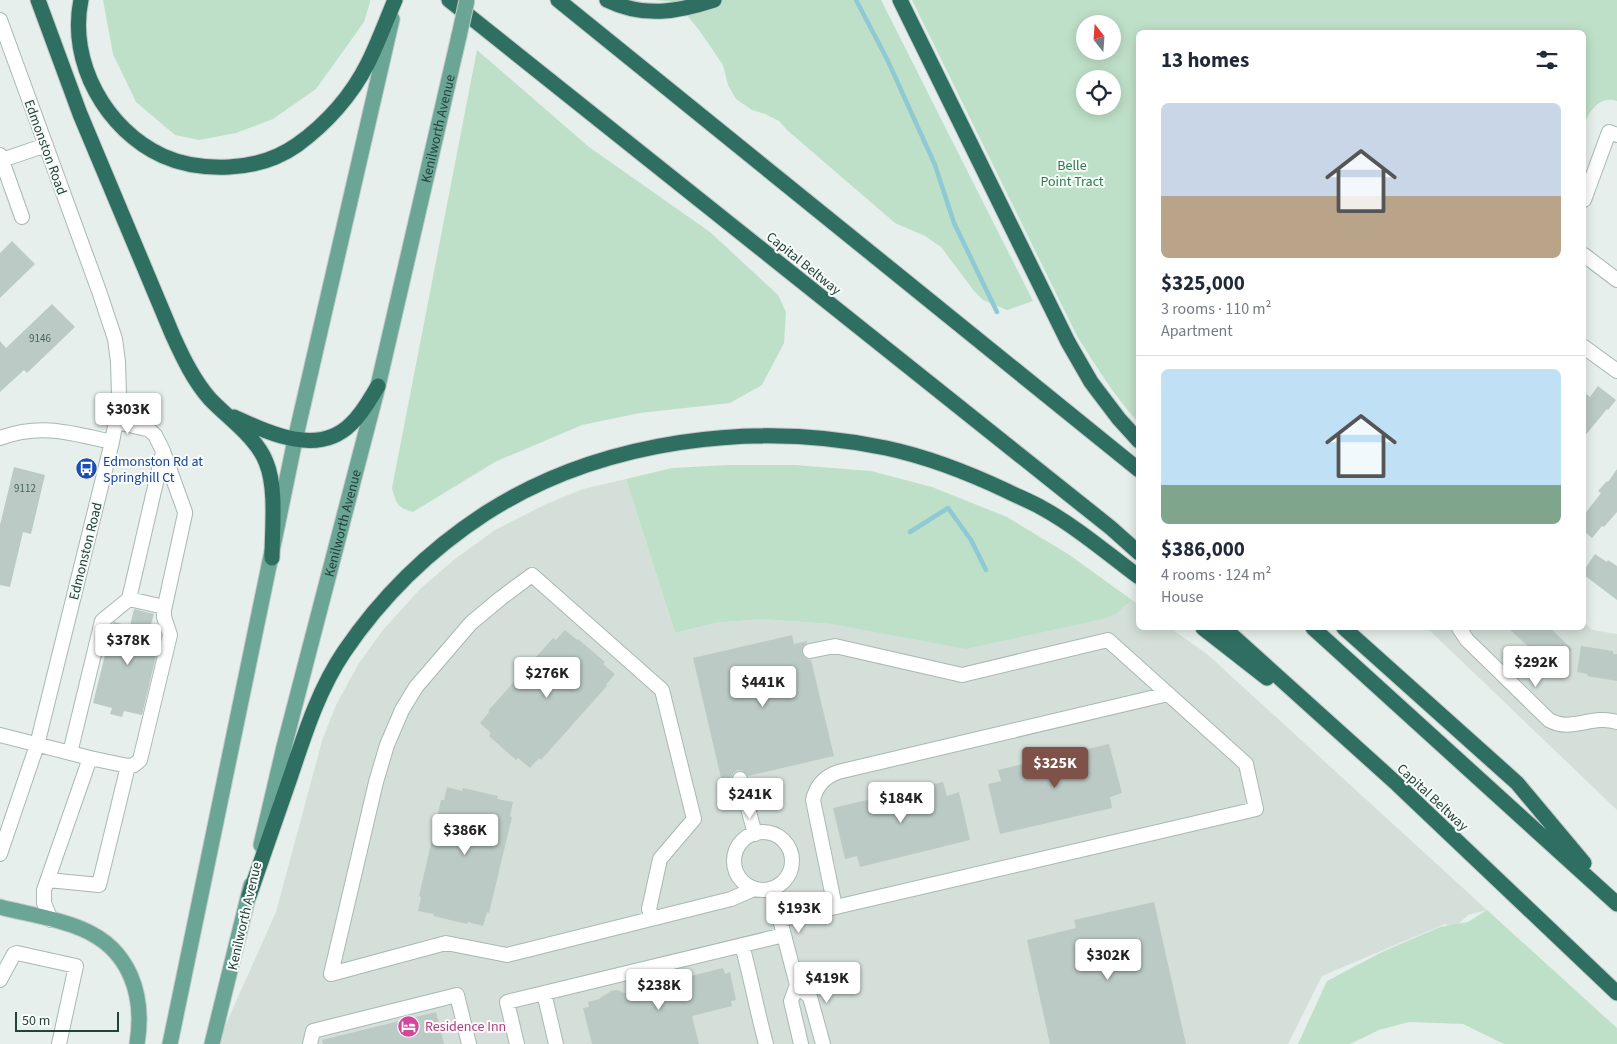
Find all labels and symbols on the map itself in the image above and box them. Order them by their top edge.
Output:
north arrow [1076,15,1121,60]
street label: Kenilworth Avenue [416,73,461,185]
street label: Edmonston Road [19,97,72,198]
park label: Belle Point Tract [1040,156,1104,192]
street label: Capital Beltway [762,227,845,301]
house number: 9146 [29,331,51,346]
pin: $303K [93,392,163,435]
place label: Edmonston Rd at Springhill Ct [103,452,203,488]
bus stop icon: Edmonston Rd at Springhill Ct [75,457,99,481]
street label: Kenilworth Avenue [320,467,367,579]
house number: 9112 [14,481,36,496]
street label: Edmonston Road [64,500,108,602]
pin: $378K [93,624,163,666]
pin: $292K [1501,646,1571,688]
pin: $276K [512,656,582,699]
pin: $441K [728,666,798,708]
pin: $325K [1020,746,1090,789]
street label: Capital Beltway [1392,759,1473,836]
pin: $241K [715,778,785,820]
pin: $184K [866,782,936,824]
pin: $386K [430,814,500,856]
street label: Kenilworth Avenue [223,860,267,972]
pin: $193K [764,892,834,934]
pin: $302K [1073,938,1143,981]
pin: $419K [792,962,862,1004]
pin: $238K [624,968,694,1011]
scale bar [15,1009,119,1032]
hotel icon: Residence Inn [397,1014,421,1038]
place label: Residence Inn [425,1017,506,1037]

